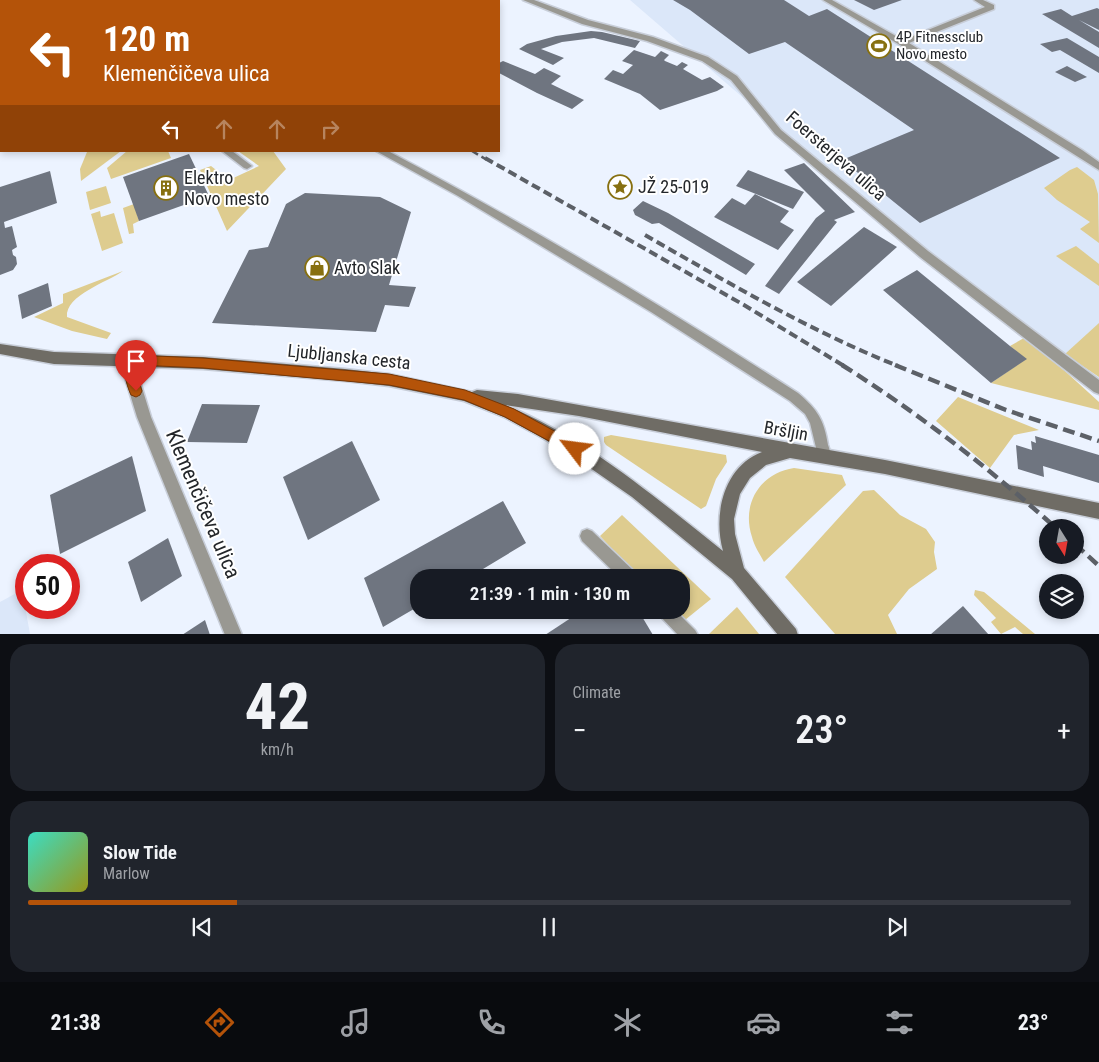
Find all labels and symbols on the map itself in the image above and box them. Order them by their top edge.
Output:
place label: 4P Fitnessclub Novo mesto [896,28,983,63]
sports icon: 4P Fitnessclub Novo mesto [866,33,892,59]
street label: Foersterjeva ulica [782,107,891,205]
place label: Elektro Novo mesto [184,167,269,209]
place icon: JŽ 25-019 [607,174,633,200]
building icon: Elektro Novo mesto [153,175,179,201]
place label: JŽ 25-019 [638,176,709,197]
shop icon: Avto Slak [304,255,330,281]
place label: Avto Slak [334,257,400,278]
pin [115,340,157,391]
street label: Ljubljanska cesta [286,340,412,373]
street label: Bršljin [762,416,810,445]
position arrow [548,422,600,474]
street label: Klemenčičeva ulica [161,426,245,582]
north arrow [1039,519,1084,564]
speed limit sign: 50 [15,554,80,619]

